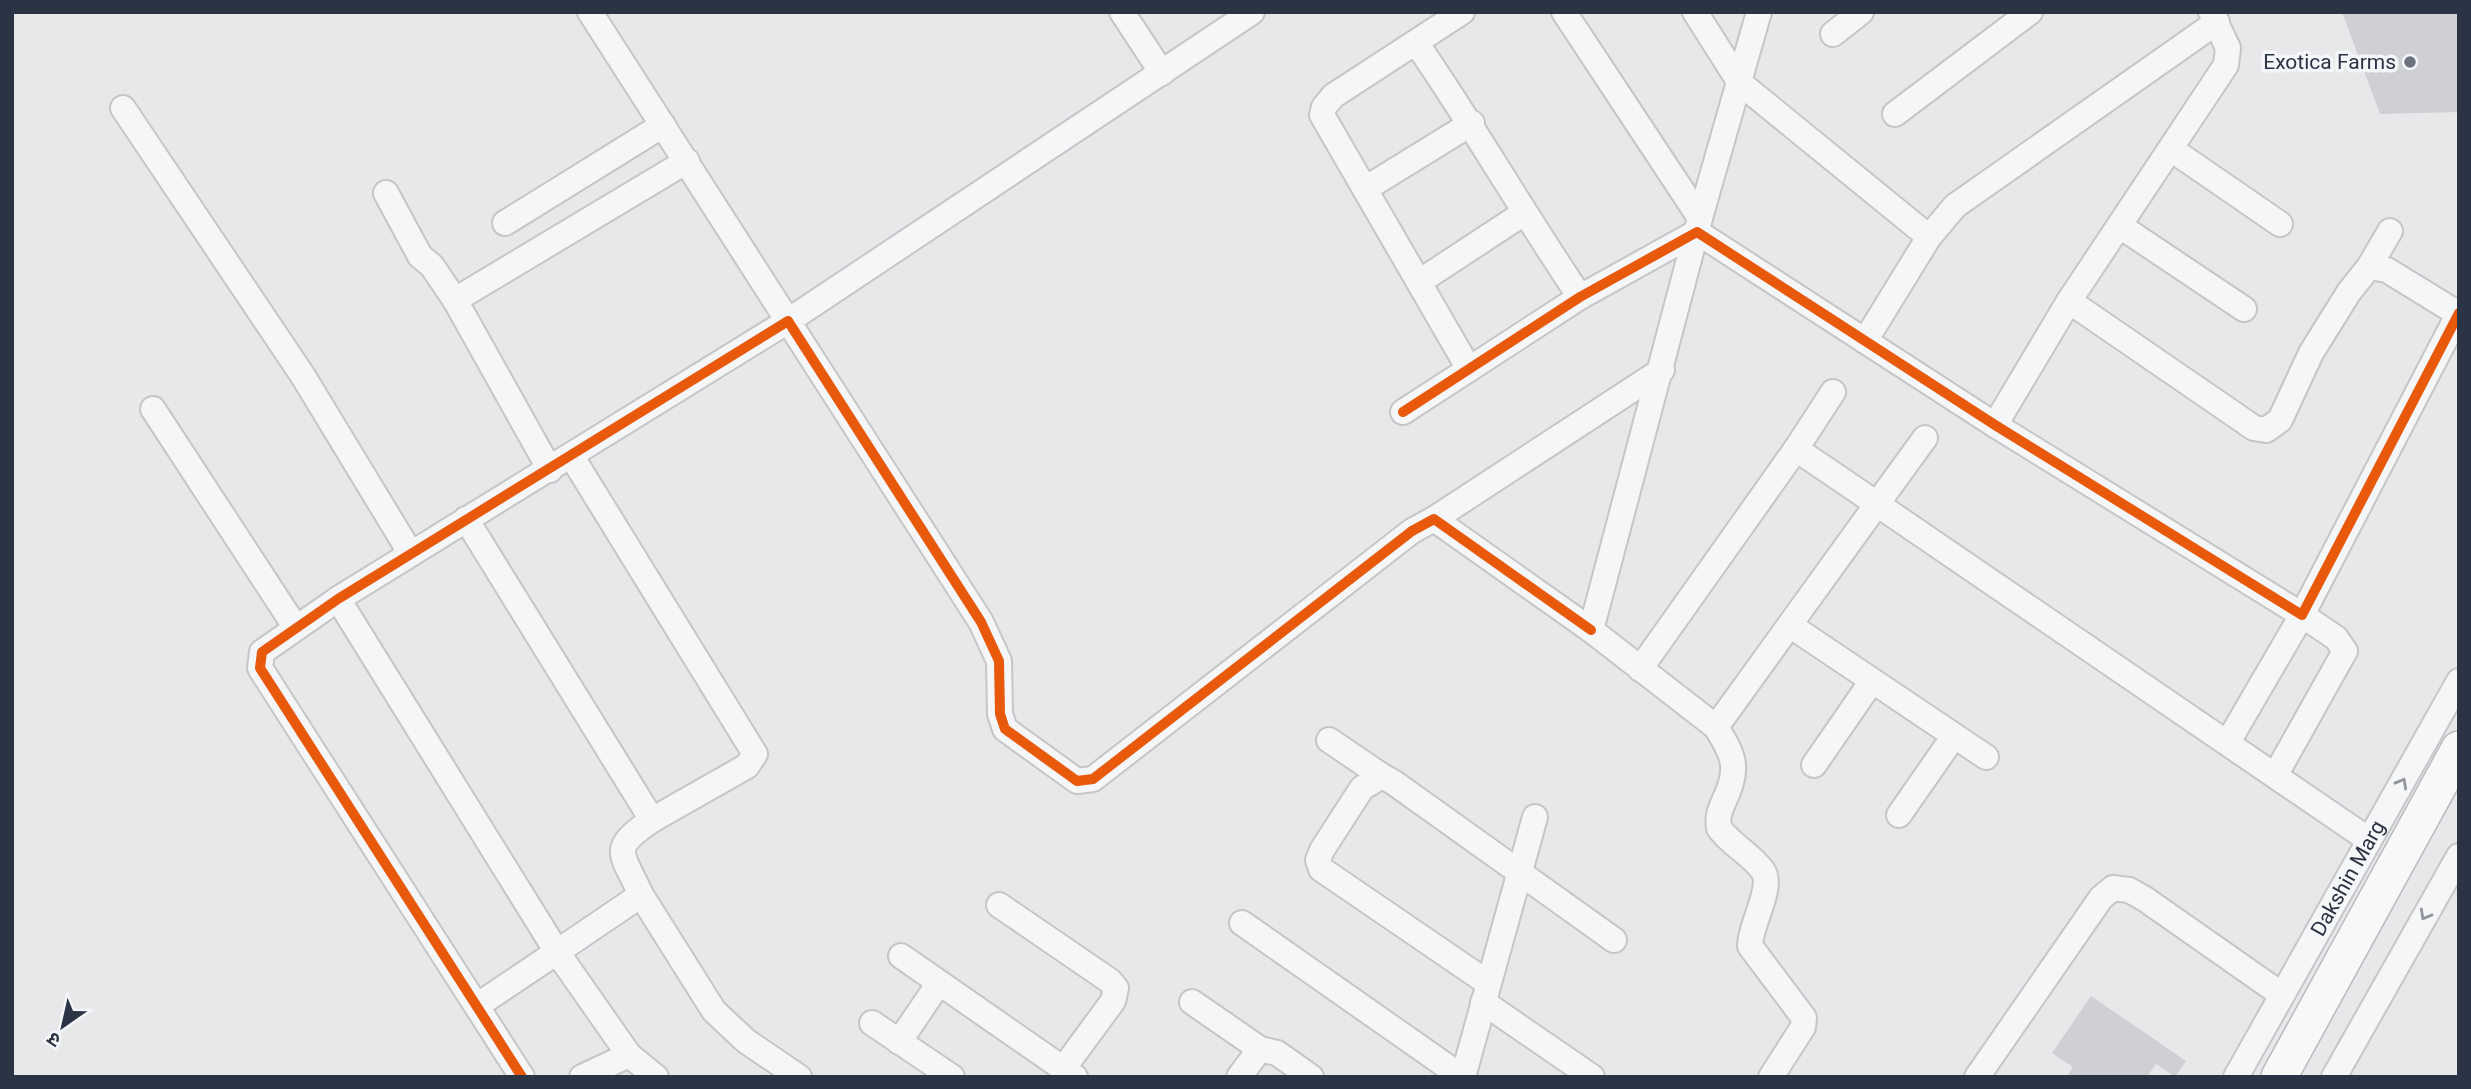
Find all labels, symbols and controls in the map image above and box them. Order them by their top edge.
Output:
place label: Exotica Farms [2263,50,2396,74]
marker: Exotica Farms [2402,54,2418,70]
one-way arrow [2394,777,2407,790]
street label: Dakshin Marg [2306,816,2390,940]
one-way arrow [2420,908,2433,921]
north arrow [28,991,98,1061]
text: उ [42,1027,65,1052]

